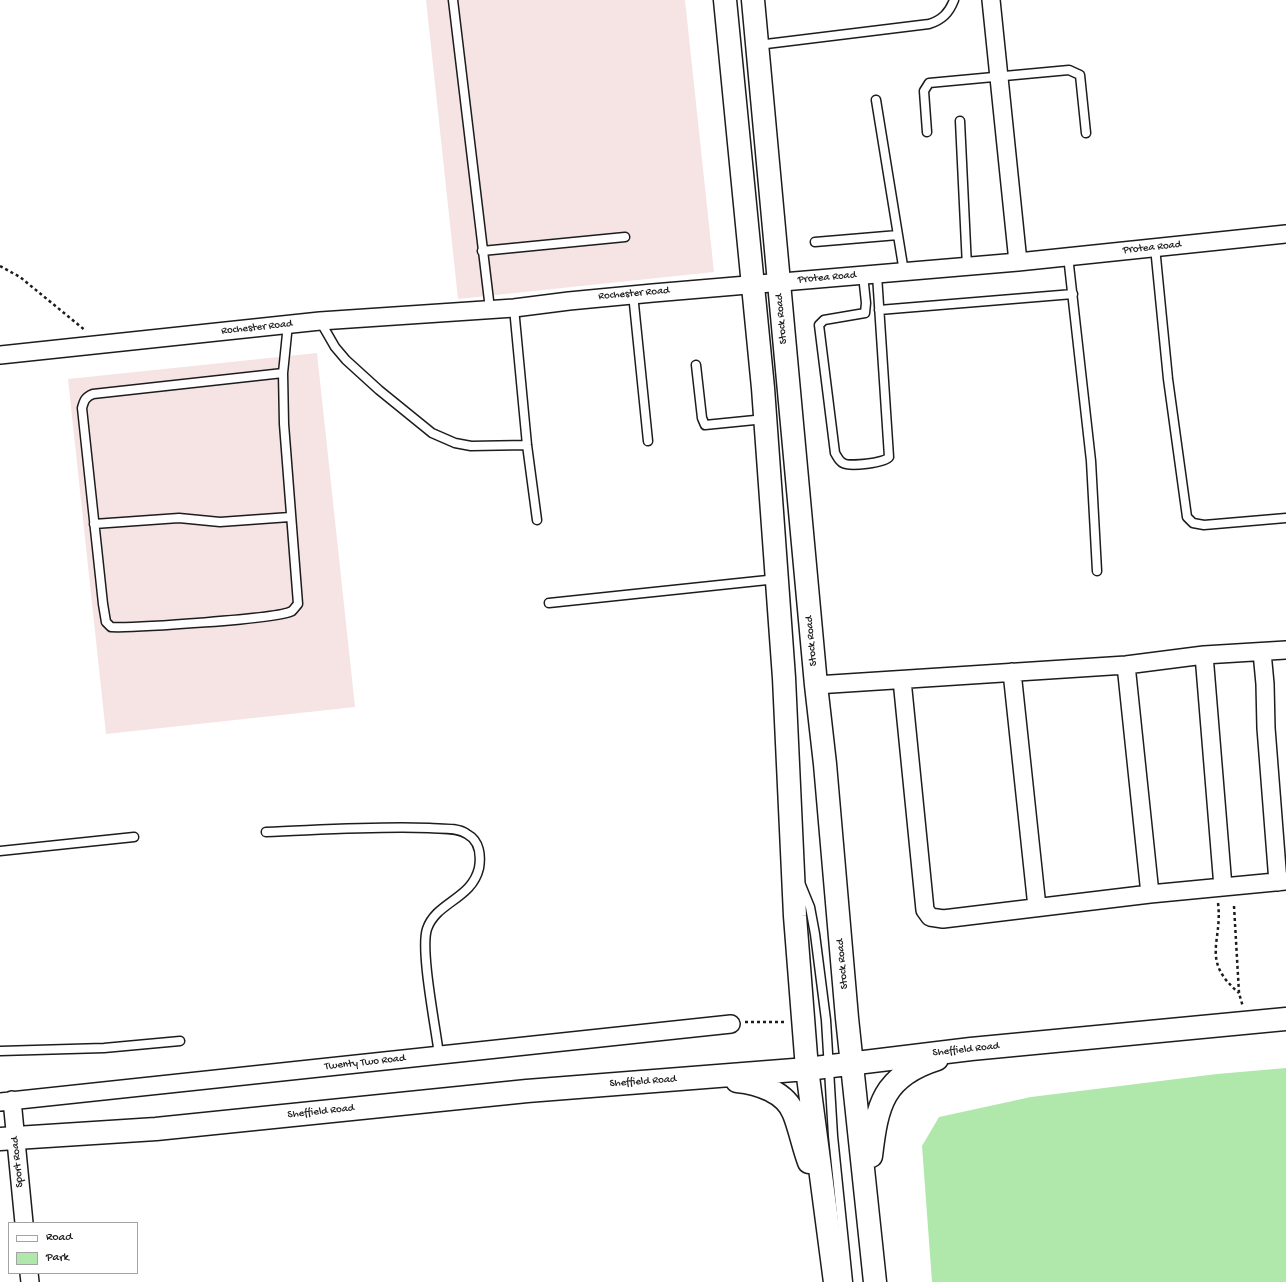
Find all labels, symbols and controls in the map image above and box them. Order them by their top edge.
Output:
street label: Protea Road [1122,238,1182,258]
street label: Protea Road [797,269,857,287]
street label: Rochester Road [598,284,670,304]
street label: Stock Road [773,293,791,345]
street label: Rochester Road [221,318,293,338]
street label: Stock Road [803,615,821,667]
street label: Stock Road [834,938,852,990]
street label: Sheffield Road [932,1040,1000,1060]
street label: Twenty Two Road [324,1052,406,1074]
street label: Sheffield Road [609,1073,677,1091]
street label: Sheffield Road [287,1102,355,1122]
street label: Sport Road [9,1136,27,1188]
legend [8,1222,138,1274]
text: Road [46,1231,72,1245]
text: Park [46,1251,69,1265]

